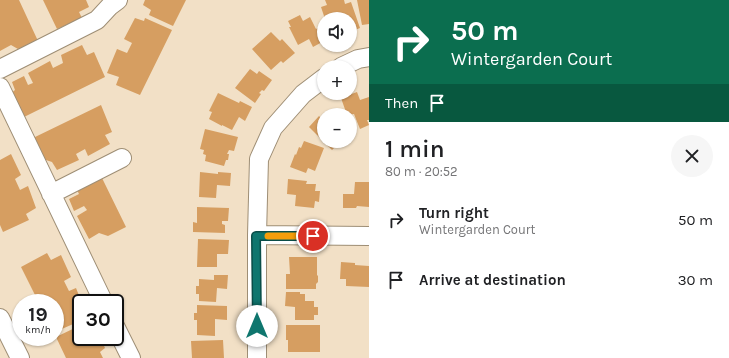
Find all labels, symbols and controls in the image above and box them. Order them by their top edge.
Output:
map controls [317,12,357,148]
button: sound [317,12,357,52]
text: 50 m [451,14,519,47]
icon: right [385,16,437,68]
text: Wintergarden Court [451,48,612,70]
button: + [317,60,357,100]
icon: arrive [426,92,448,114]
text: Then [385,94,418,112]
button: − [317,108,357,148]
text: 1 min [385,135,445,163]
button: close [671,135,713,177]
text: 80 m · 20:52 [385,164,458,179]
text: Turn right [419,204,489,222]
icon: right [385,209,407,231]
text: 50 m [678,211,713,229]
pin [296,219,330,253]
text: Wintergarden Court [419,222,535,237]
icon: arrive [302,225,324,247]
icon: arrive [385,269,407,291]
text: Arrive at destination [419,271,566,289]
text: 30 m [678,271,713,289]
speed limit sign: 30 [72,294,124,346]
text: 19 [28,303,48,326]
position arrow [236,305,278,347]
text: km/h [25,324,51,336]

